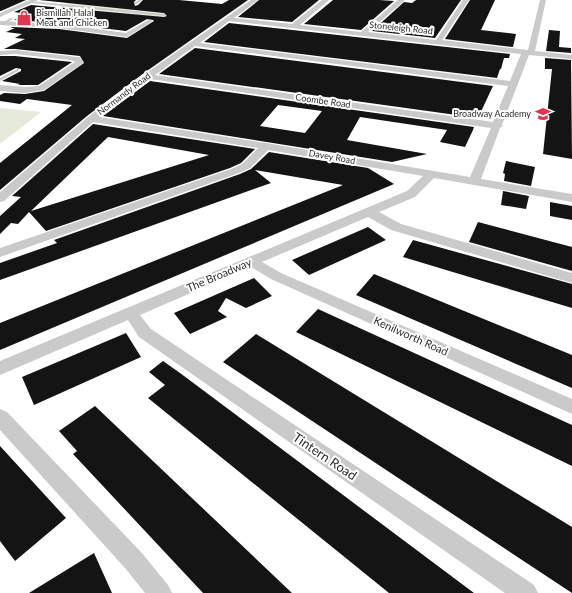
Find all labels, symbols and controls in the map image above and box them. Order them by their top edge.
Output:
place label: Bismillah Halal Meat and Chicken [36,7,107,28]
shop icon: Bismillah Halal Meat and Chicken [15,9,33,27]
street label: Stoneleigh Road [369,19,433,36]
street label: Normandy Road [95,70,152,117]
street label: Coombe Road [295,91,351,110]
school or university icon: Broadway Academy [534,105,552,123]
place label: Broadway Academy [453,108,531,119]
street label: Davey Road [308,147,356,166]
street label: The Broadway [184,255,254,294]
street label: Kenilworth Road [372,313,450,358]
street label: Tintern Road [290,429,360,483]

